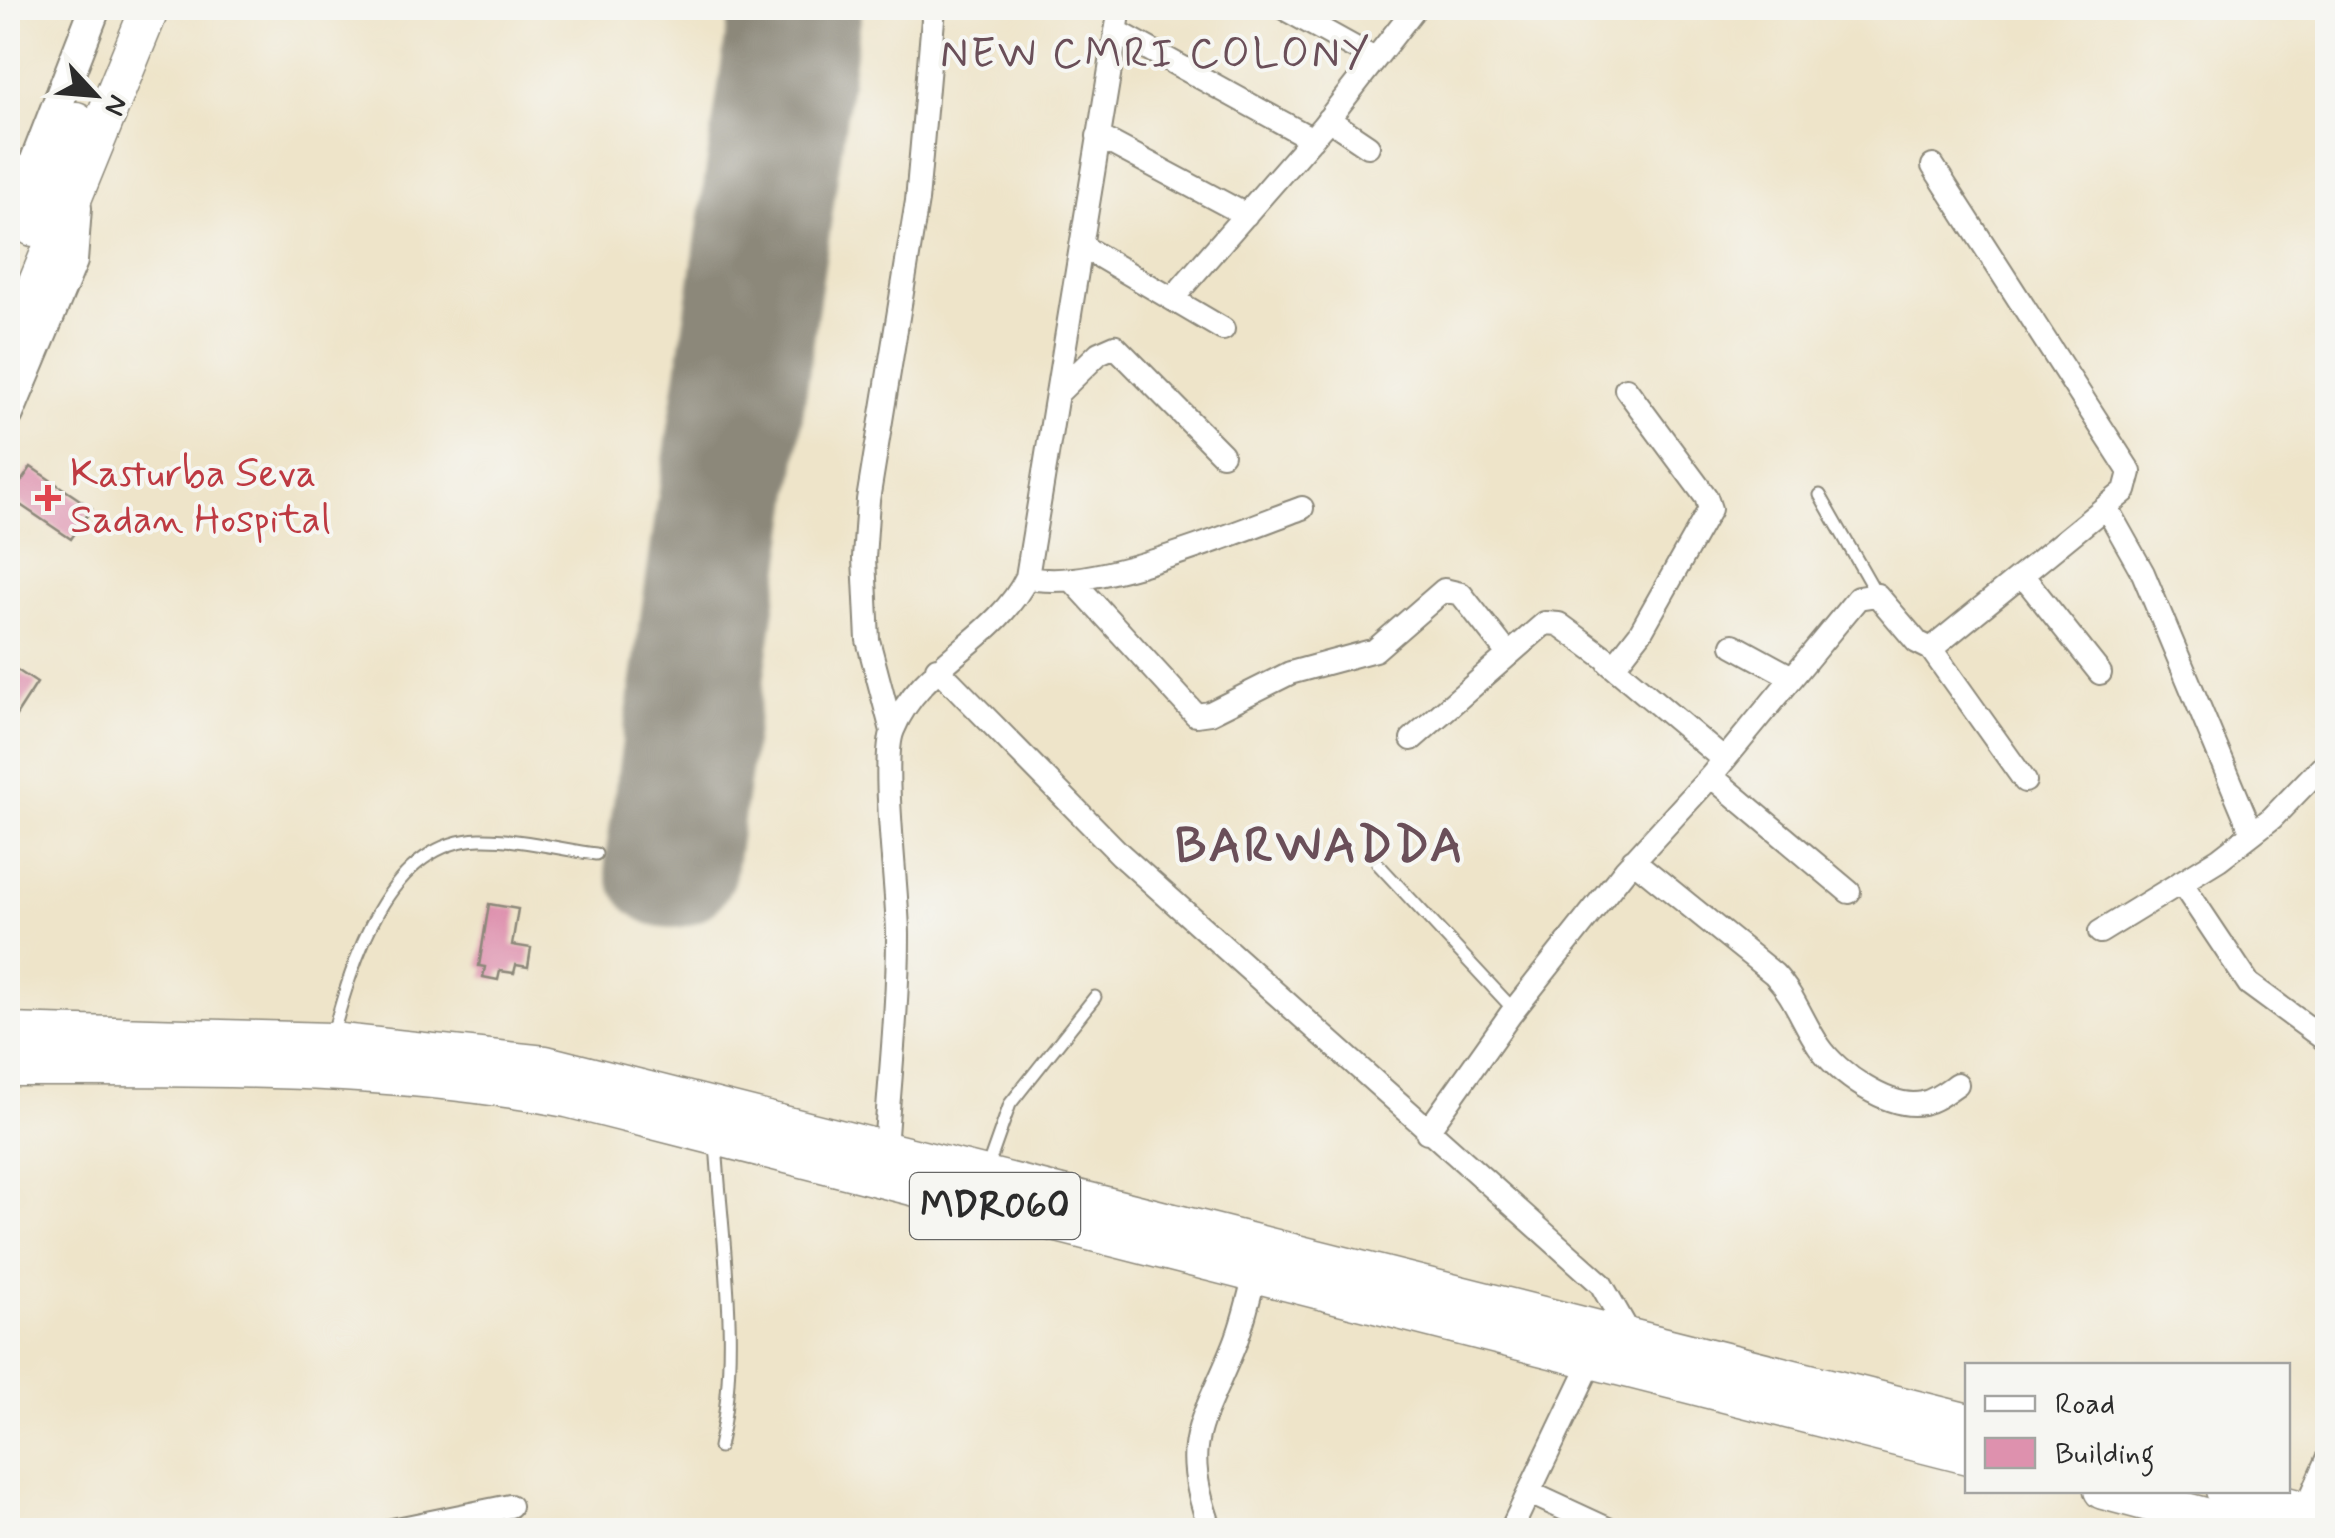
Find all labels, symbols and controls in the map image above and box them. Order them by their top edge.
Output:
district label: NEW CMRI COLONY [940,28,1372,83]
north arrow [45,45,145,145]
text: N [95,88,136,121]
place label: Kasturba Seva Sadan Hospital [70,449,331,547]
marker: Kasturba Seva Sadan Hospital [35,485,61,511]
district label: BARWADDA [1175,814,1465,880]
road number: MDR060 [910,1173,1080,1239]
legend [1965,1363,2290,1493]
text: Road [2055,1385,2115,1424]
text: Building [2055,1435,2154,1477]

